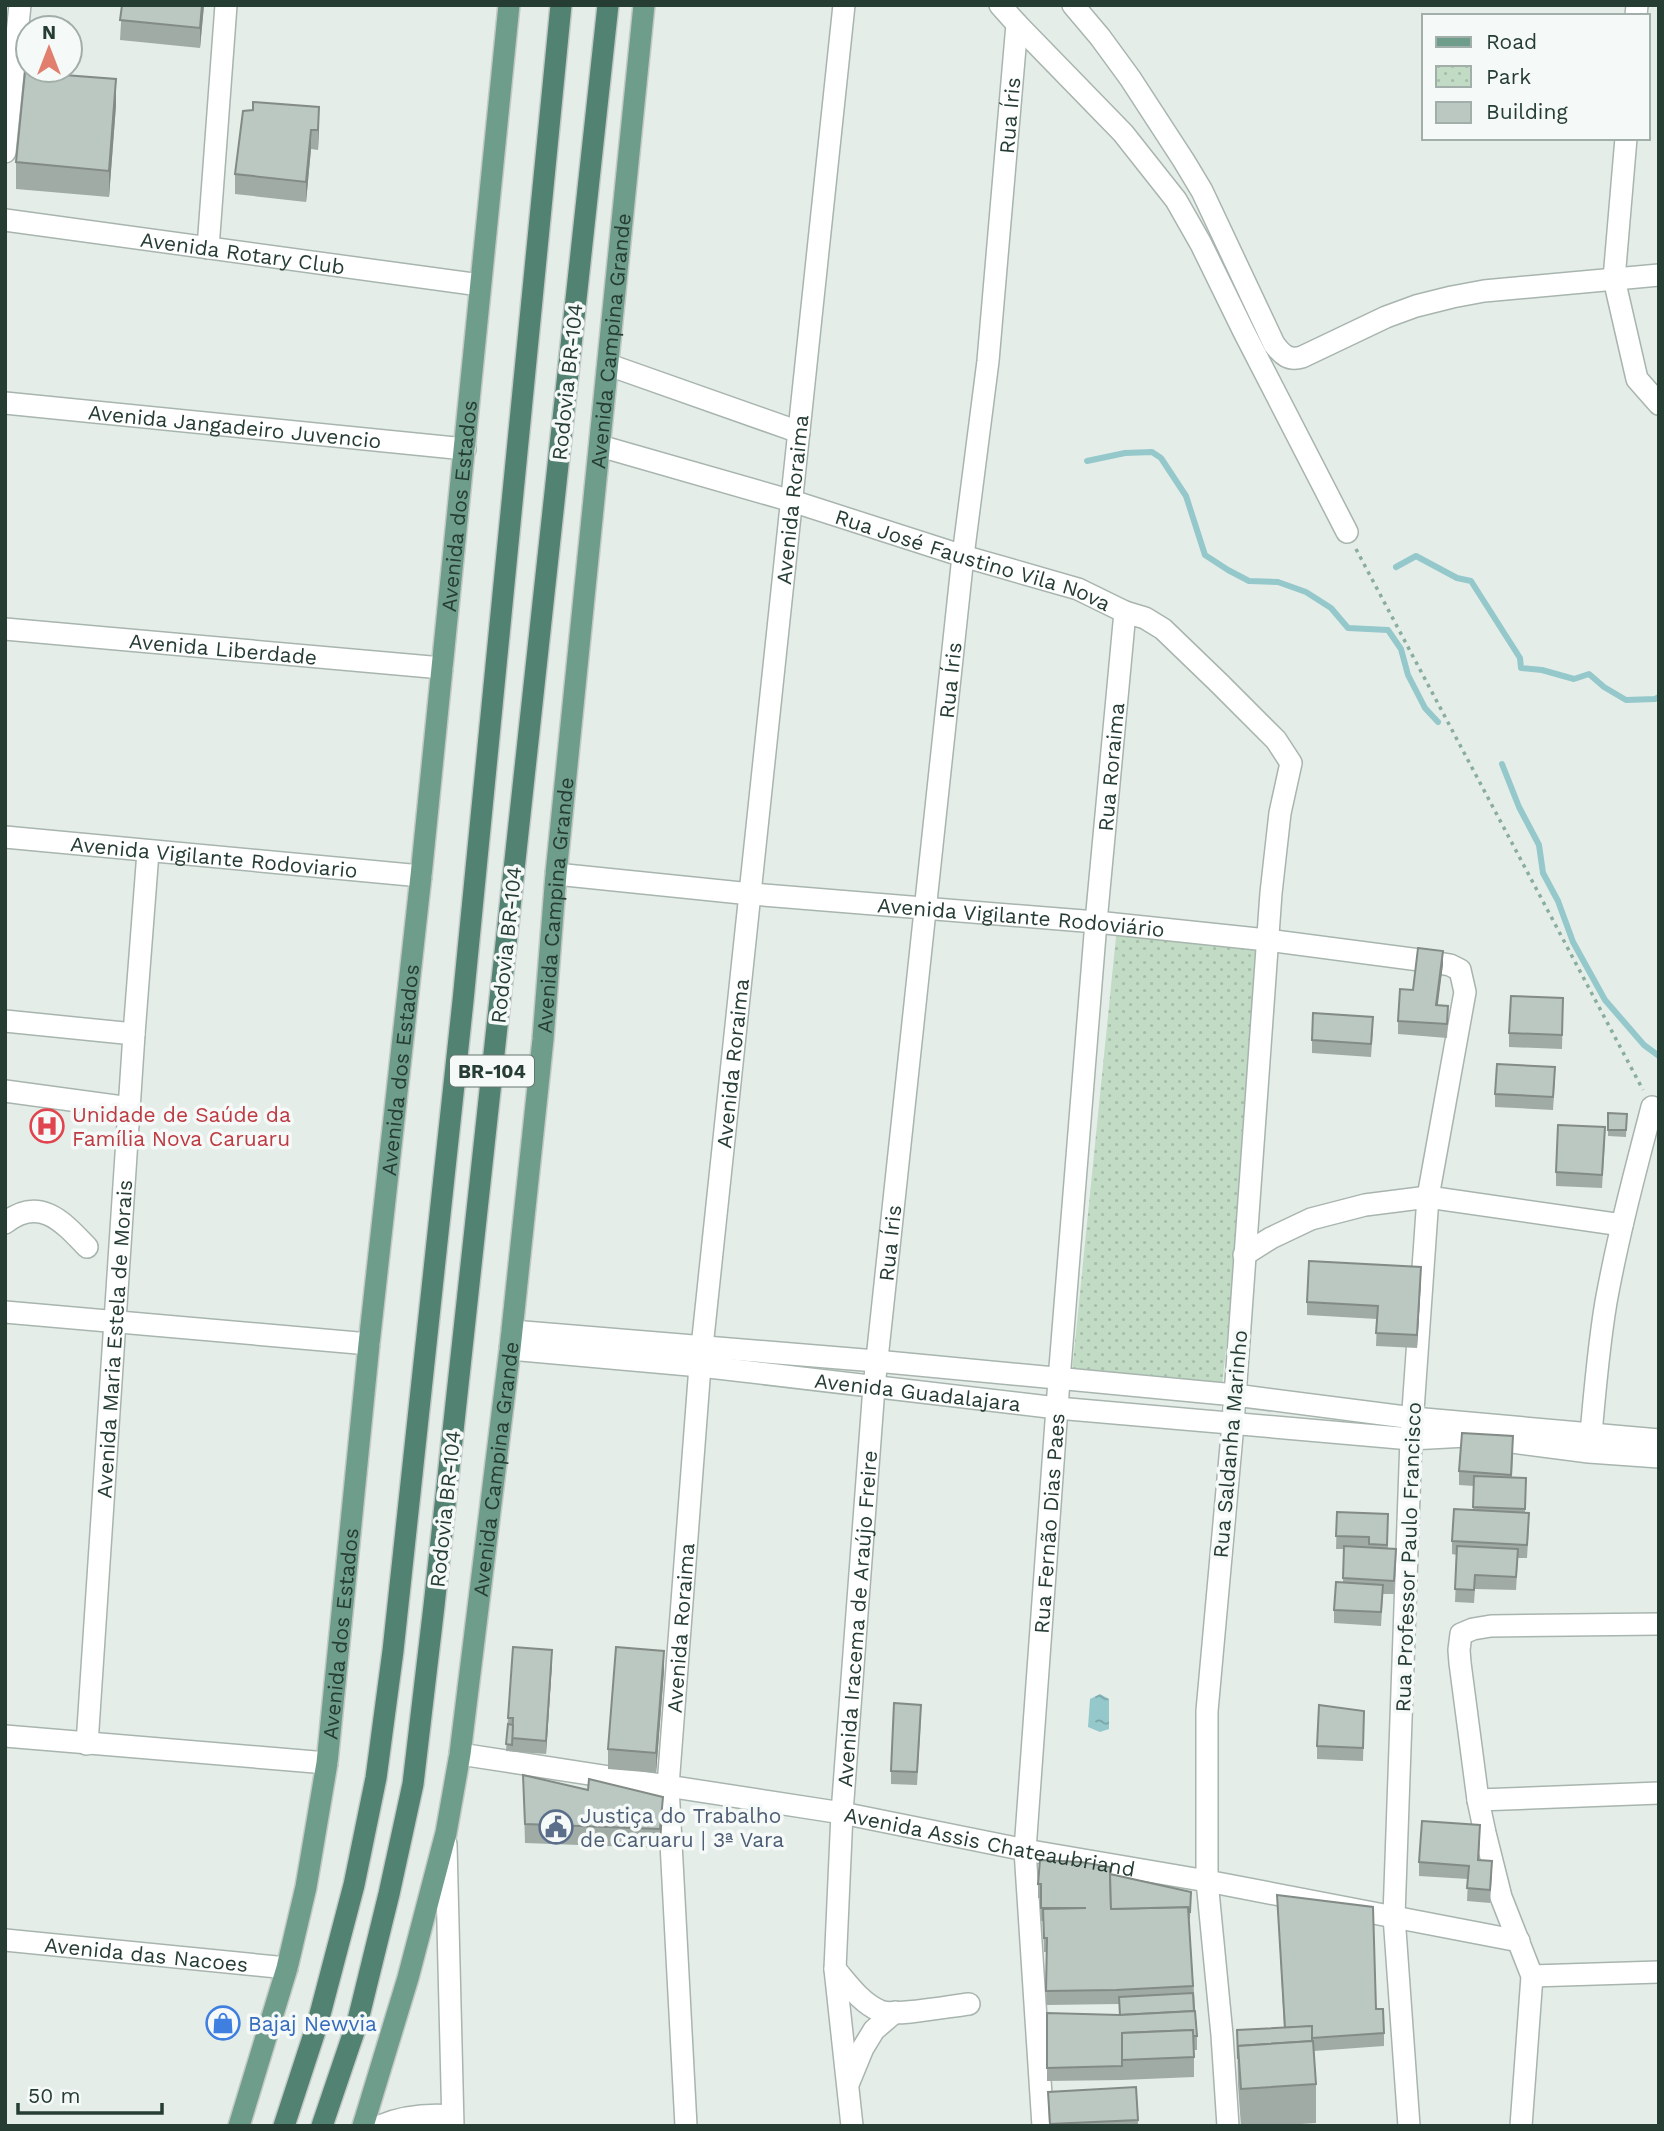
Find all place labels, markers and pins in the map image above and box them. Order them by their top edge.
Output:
place label: Unidade de Saúde da Família Nova Caruaru [72,1102,291,1151]
hospital icon: Unidade de Saúde da Família Nova Caruaru [28,1107,66,1145]
place label: Justiça do Trabalho de Caruaru | 3ª Vara [580,1803,784,1852]
public building icon: Justiça do Trabalho de Caruaru | 3ª Vara [537,1808,575,1846]
shop icon: Bajaj Newvia [204,2004,242,2042]
place label: Bajaj Newvia [248,2011,377,2036]

